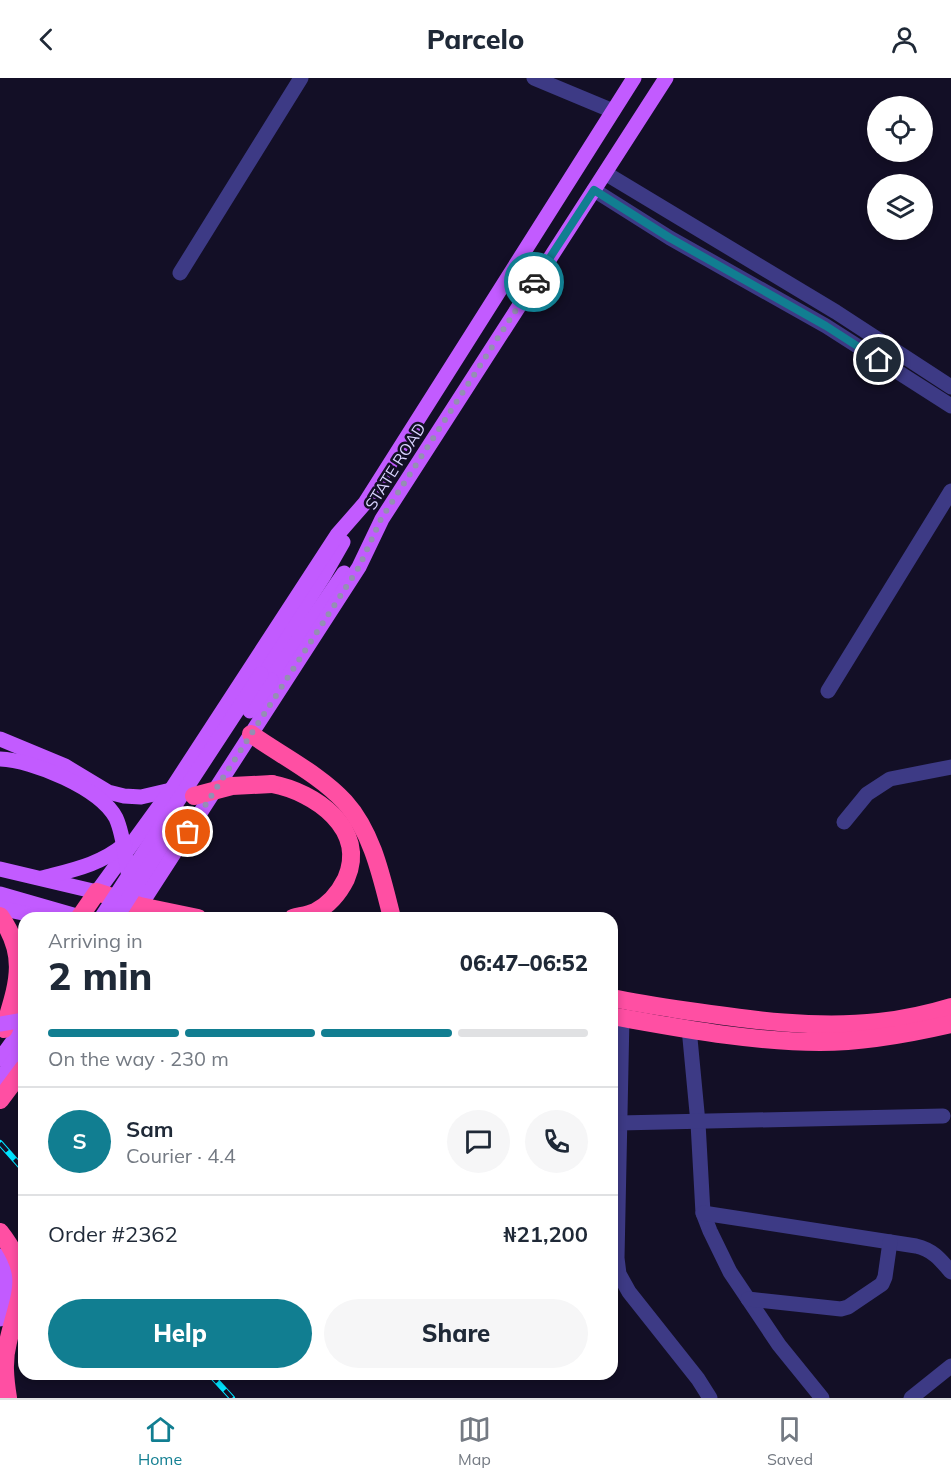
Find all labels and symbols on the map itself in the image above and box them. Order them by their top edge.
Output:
courier [504,252,564,312]
pin [853,334,904,385]
street label: STATE ROAD [360,419,430,513]
pin [162,806,213,857]

